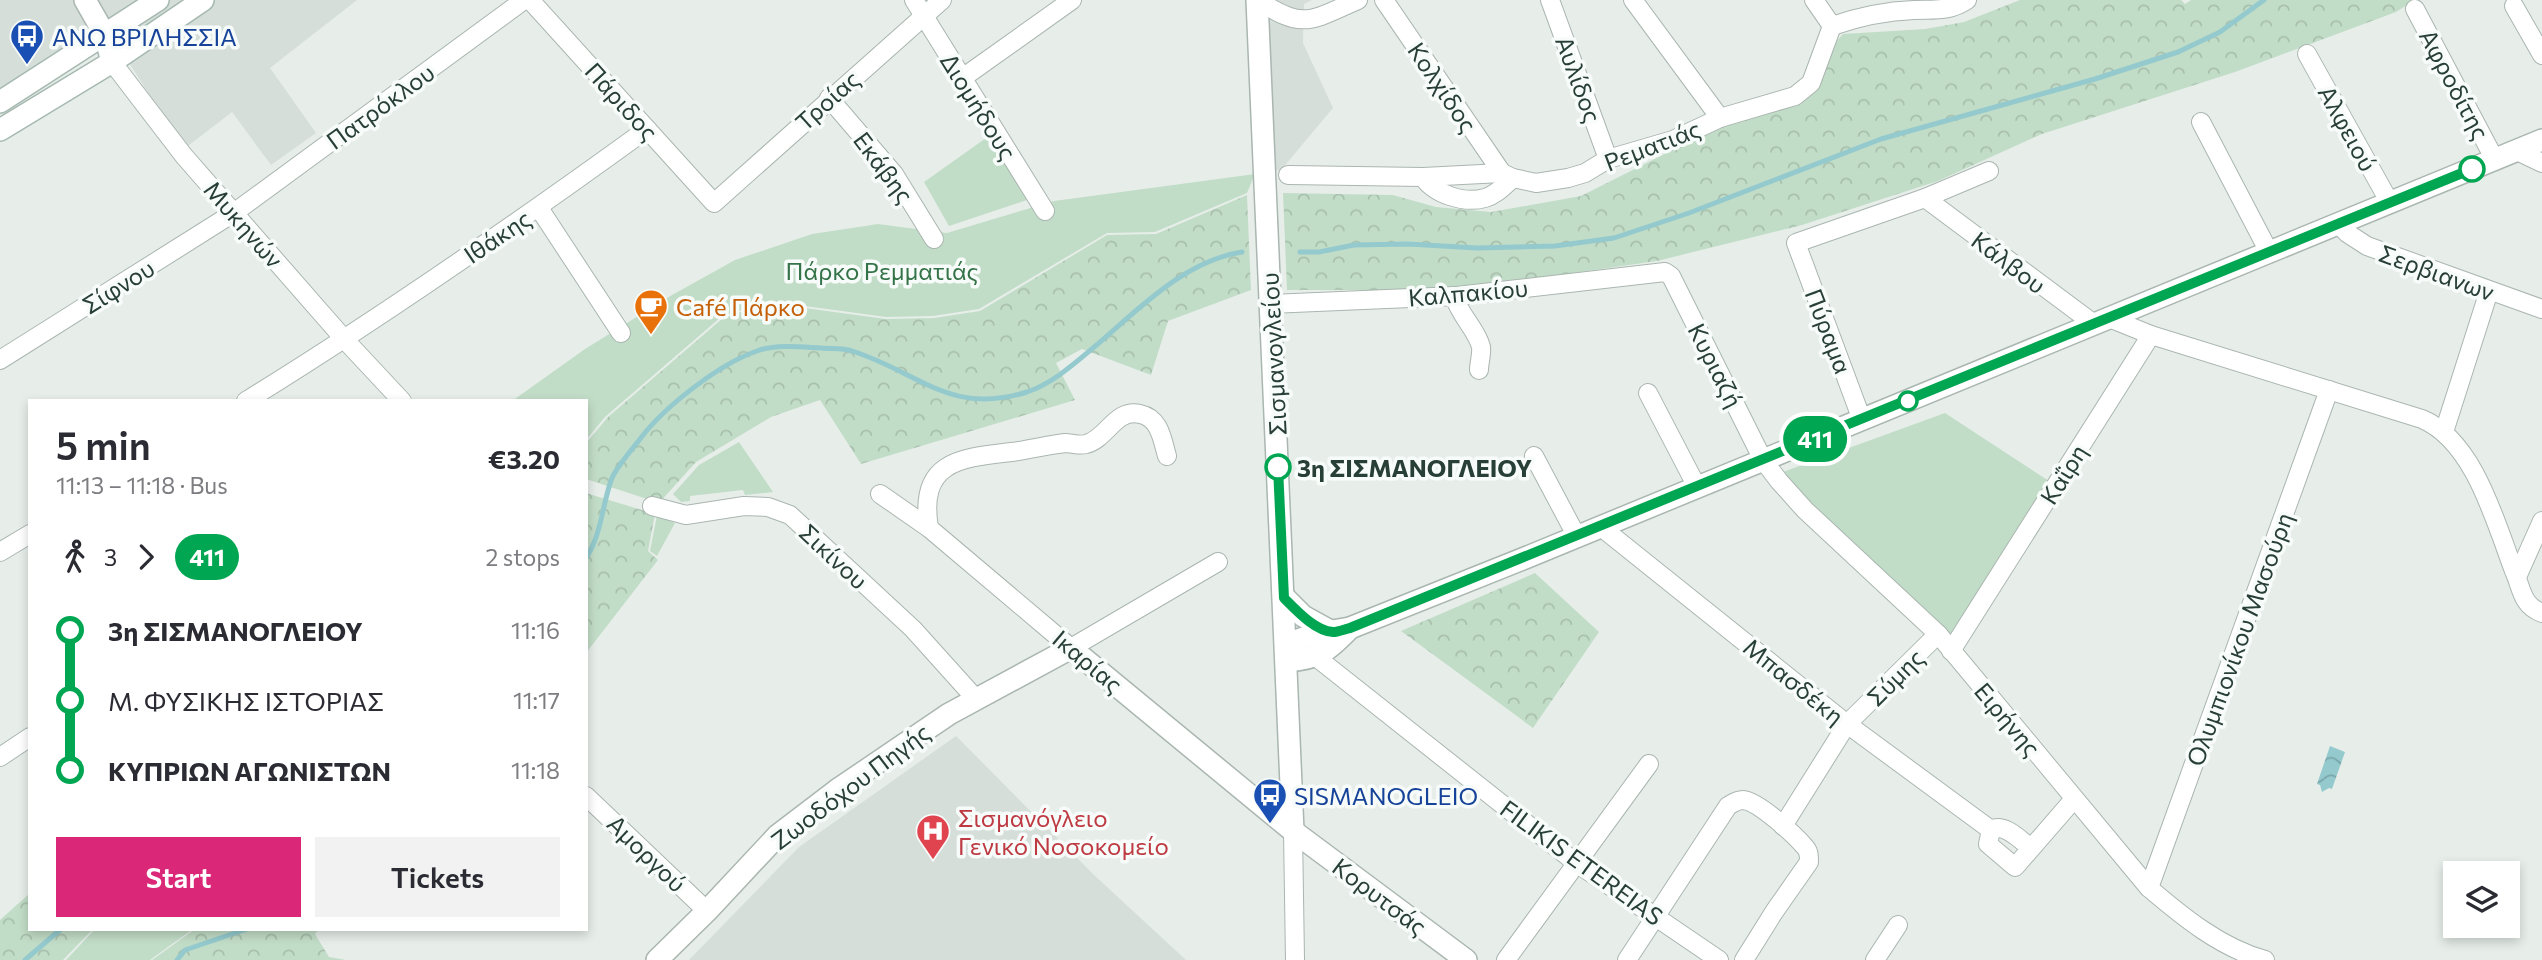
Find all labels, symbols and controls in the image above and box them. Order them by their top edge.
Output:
bus stop icon: ΑΝΩ ΒΡΙΛΗΣΣΙΑ [8,17,46,66]
place label: ΑΝΩ ΒΡΙΛΗΣΣΙΑ [52,22,237,51]
street label: Αφροδίτης [2414,24,2496,144]
street label: Αυλίδος [1550,32,1608,126]
street label: Κολχίδος [1402,37,1484,137]
street label: Διομήδους [935,47,1023,165]
street label: Πάριδος [580,56,664,146]
street label: Πατρόκλου [320,57,440,155]
street label: Τροίας [789,64,865,136]
street label: Αλφειού [2313,80,2383,176]
street label: Ρεματιάς [1600,113,1704,177]
street label: Εκάβης [848,126,920,208]
unlabelled marker [2459,156,2485,182]
street label: Μυκηνών [199,175,289,273]
street label: Ιθάκης [458,203,536,269]
street label: Κάλβου [1966,225,2052,299]
street label: Σερβιανων [2376,238,2498,306]
street label: Σίφνου [77,253,159,319]
park label: Πάρκο Ρεμματιάς [786,256,978,285]
street label: Σισμανογλείου [1254,272,1292,436]
street label: Καλπακίου [1407,272,1529,312]
street label: Πύραμα [1800,284,1858,378]
cafe icon: Café Πάρκο [632,287,670,336]
place label: Café Πάρκο [676,292,805,321]
street label: Κυριαζή [1683,318,1749,412]
unlabelled marker [1898,391,1918,411]
line badge: 411 [1775,416,1855,462]
text: 5 min [56,421,151,468]
text: 411 [1797,424,1833,453]
street label: Καΐρη [2033,439,2093,509]
text: €3.20 [488,443,560,474]
place label: 3η ΣΙΣΜΑΝΟΓΛΕΙΟΥ [1297,453,1532,482]
marker: 3η ΣΙΣΜΑΝΟΓΛΕΙΟΥ [1265,454,1291,480]
text: 11:13 – 11:18 · Bus [56,471,228,499]
street label: Ολυμπιονίκου Μασούρη [2180,508,2298,770]
street label: Σικίνου [794,517,874,595]
icon: walk [56,538,94,576]
icon: forward [127,538,165,576]
text: 411 [189,542,225,571]
text: 3 [104,543,117,571]
text: 2 stops [486,543,560,571]
text: 3η ΣΙΣΜΑΝΟΓΛΕΙΟΥ [108,615,363,646]
text: 11:16 [511,616,560,644]
street label: Ικαρίας [1047,624,1129,698]
street label: Μπασδέκη [1738,632,1850,730]
street label: Σύμης [1861,643,1929,711]
street label: Ειρήνης [1969,676,2047,762]
text: Μ. ΦΥΣΙΚΗΣ ΙΣΤΟΡΙΑΣ [108,685,384,716]
text: 11:17 [513,686,560,714]
street label: Ζωοδόχου Πηγής [765,717,935,855]
text: ΚΥΠΡΙΩΝ ΑΓΩΝΙΣΤΩΝ [108,755,391,786]
text: 11:18 [511,756,560,784]
bus stop icon: SISMANOGLEIO [1251,776,1289,825]
place label: SISMANOGLEIO [1294,781,1478,810]
street label: FILIKIS ETEREIAS [1495,793,1669,931]
place label: Σισμανόγλειο Γενικό Νοσοκομείο [958,803,1169,860]
street label: Αμοργού [602,809,692,897]
hospital icon: Σισμανόγλειο Γενικό Νοσοκομείο [914,812,952,861]
button: Start [56,837,301,917]
button: Tickets [315,837,560,917]
street label: Κορυτσάς [1327,851,1433,941]
map controls [2443,861,2520,938]
button: layers [2443,861,2520,938]

